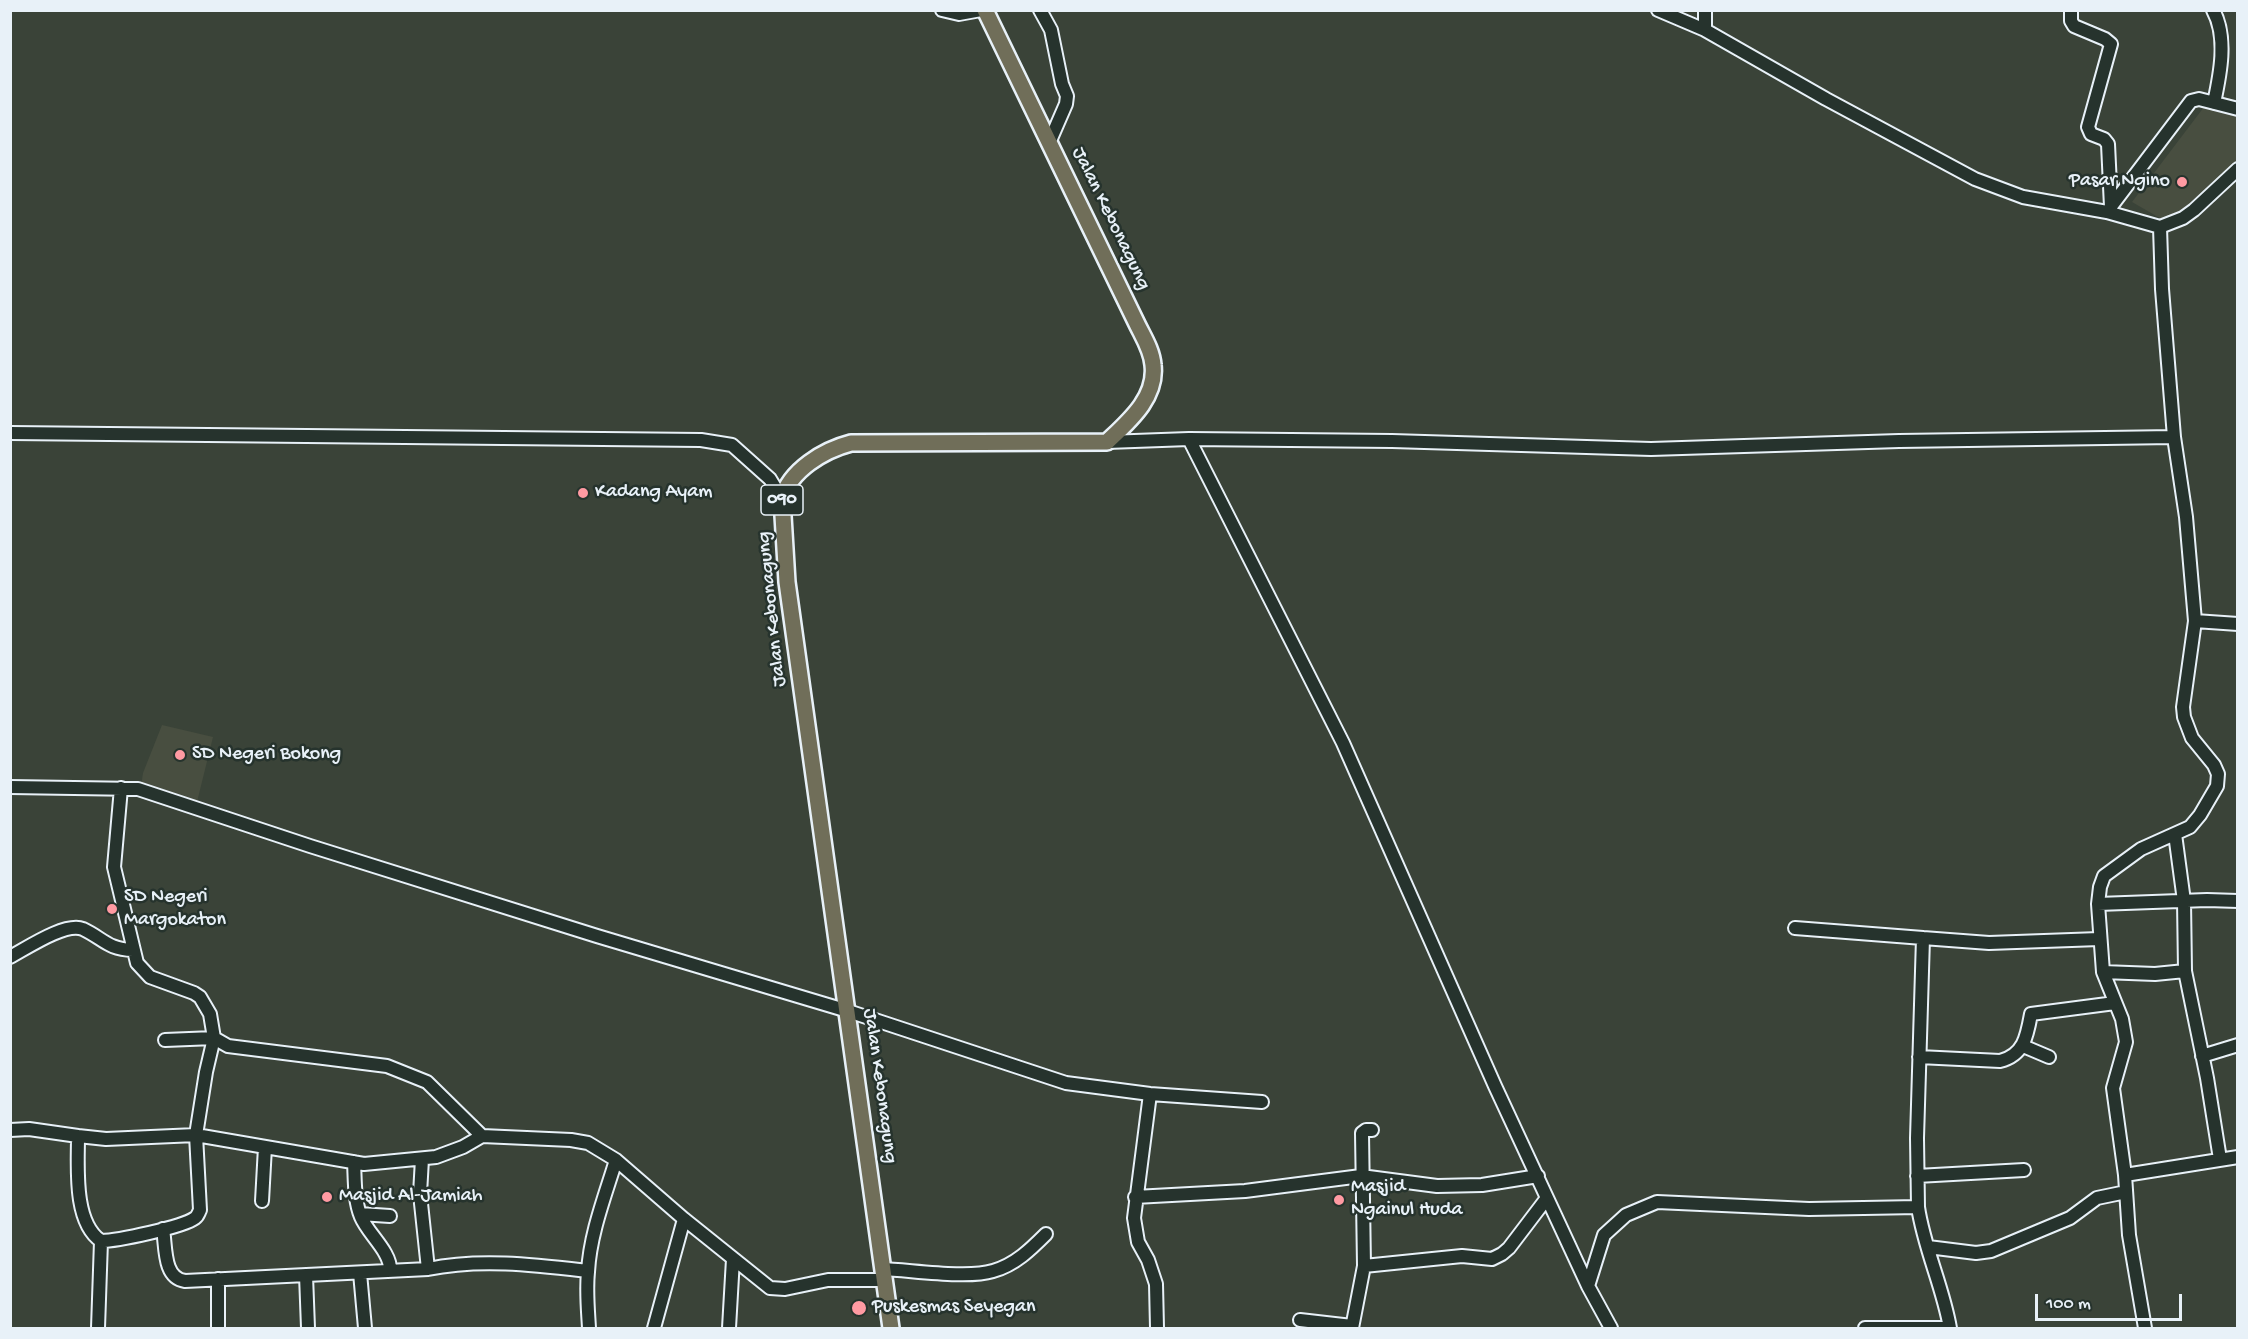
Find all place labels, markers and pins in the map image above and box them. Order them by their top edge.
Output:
place label: Pasar Ngino [2069,170,2170,194]
marker: Pasar Ngino [2175,175,2189,189]
place label: Kadang Ayam [595,481,712,505]
marker: Kadang Ayam [576,486,590,500]
place label: SD Negeri Bokong [192,743,341,767]
marker: SD Negeri Bokong [173,748,187,762]
place label: SD Negeri Margokaton [124,886,226,933]
marker: SD Negeri Margokaton [105,902,119,916]
place label: Masjid Ngainul Huda [1351,1176,1463,1223]
place label: Masjid Al-Jamiah [339,1185,483,1209]
marker: Masjid Al-Jamiah [320,1190,334,1204]
marker: Masjid Ngainul Huda [1332,1193,1346,1207]
place label: Puskesmas Seyegan [872,1296,1036,1320]
marker: Puskesmas Seyegan [850,1299,868,1317]

